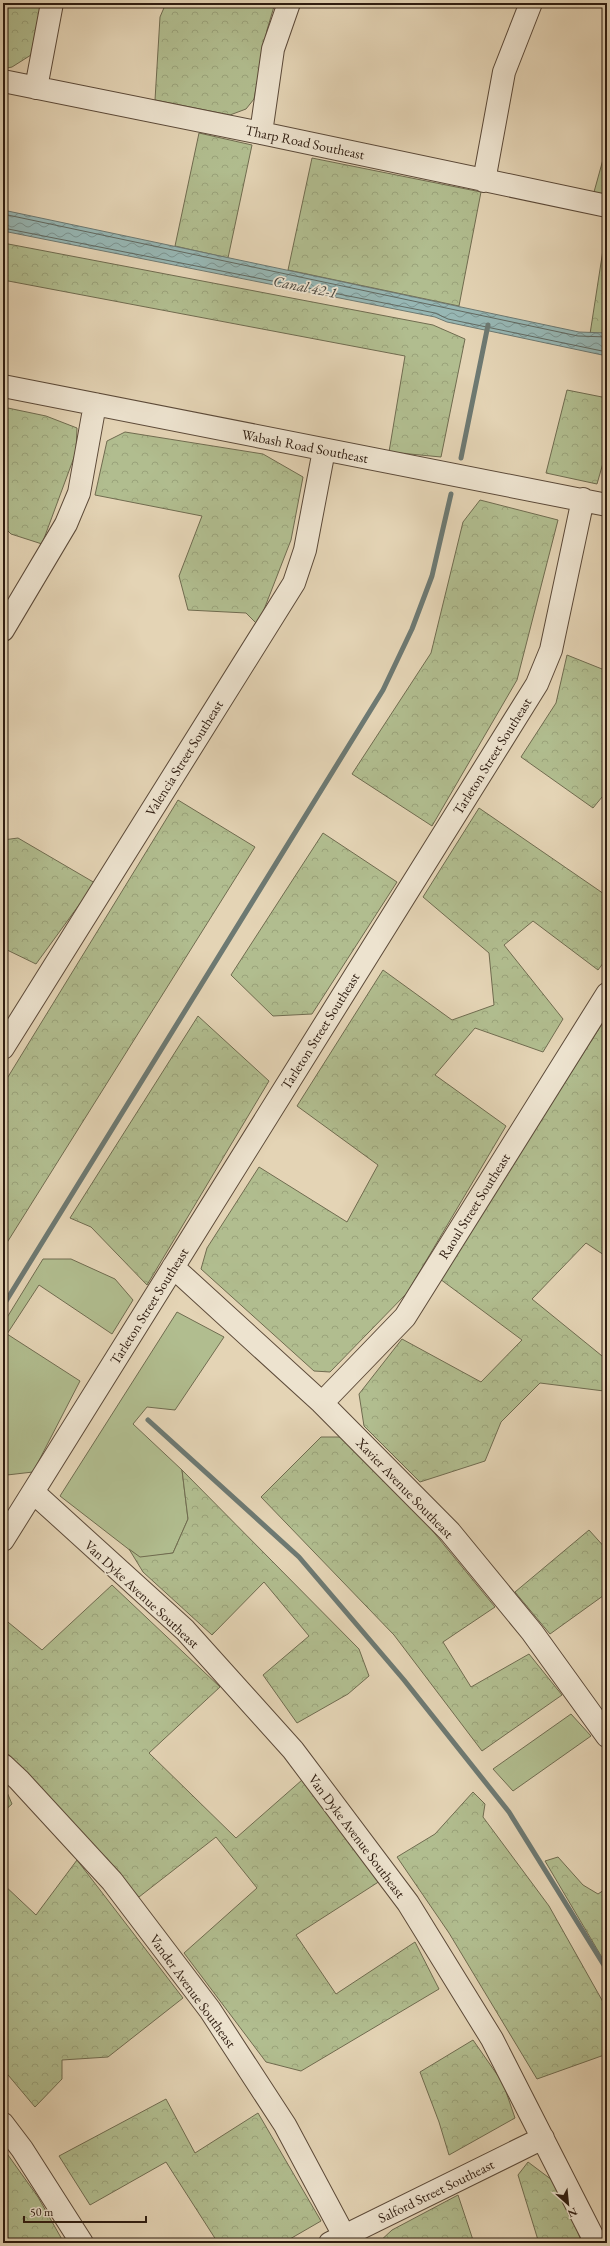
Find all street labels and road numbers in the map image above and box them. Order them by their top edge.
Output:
street label: Tharp Road Southeast [244,121,367,164]
street label: Wabash Road Southeast [240,425,370,467]
street label: Tarleton Street Southeast [449,694,536,818]
street label: Valencia Street Southeast [141,696,227,819]
street label: Tarleton Street Southeast [277,969,364,1093]
street label: Raoul Street Southeast [434,1149,514,1262]
street label: Tarleton Street Southeast [106,1244,193,1368]
street label: Xavier Avenue Southeast [352,1433,458,1543]
street label: Van Dyke Avenue Southeast [81,1536,204,1652]
street label: Van Dyke Avenue Southeast [304,1770,410,1902]
street label: Vander Avenue Southeast [146,1931,241,2052]
street label: Salford Street Southeast [375,2155,498,2227]

